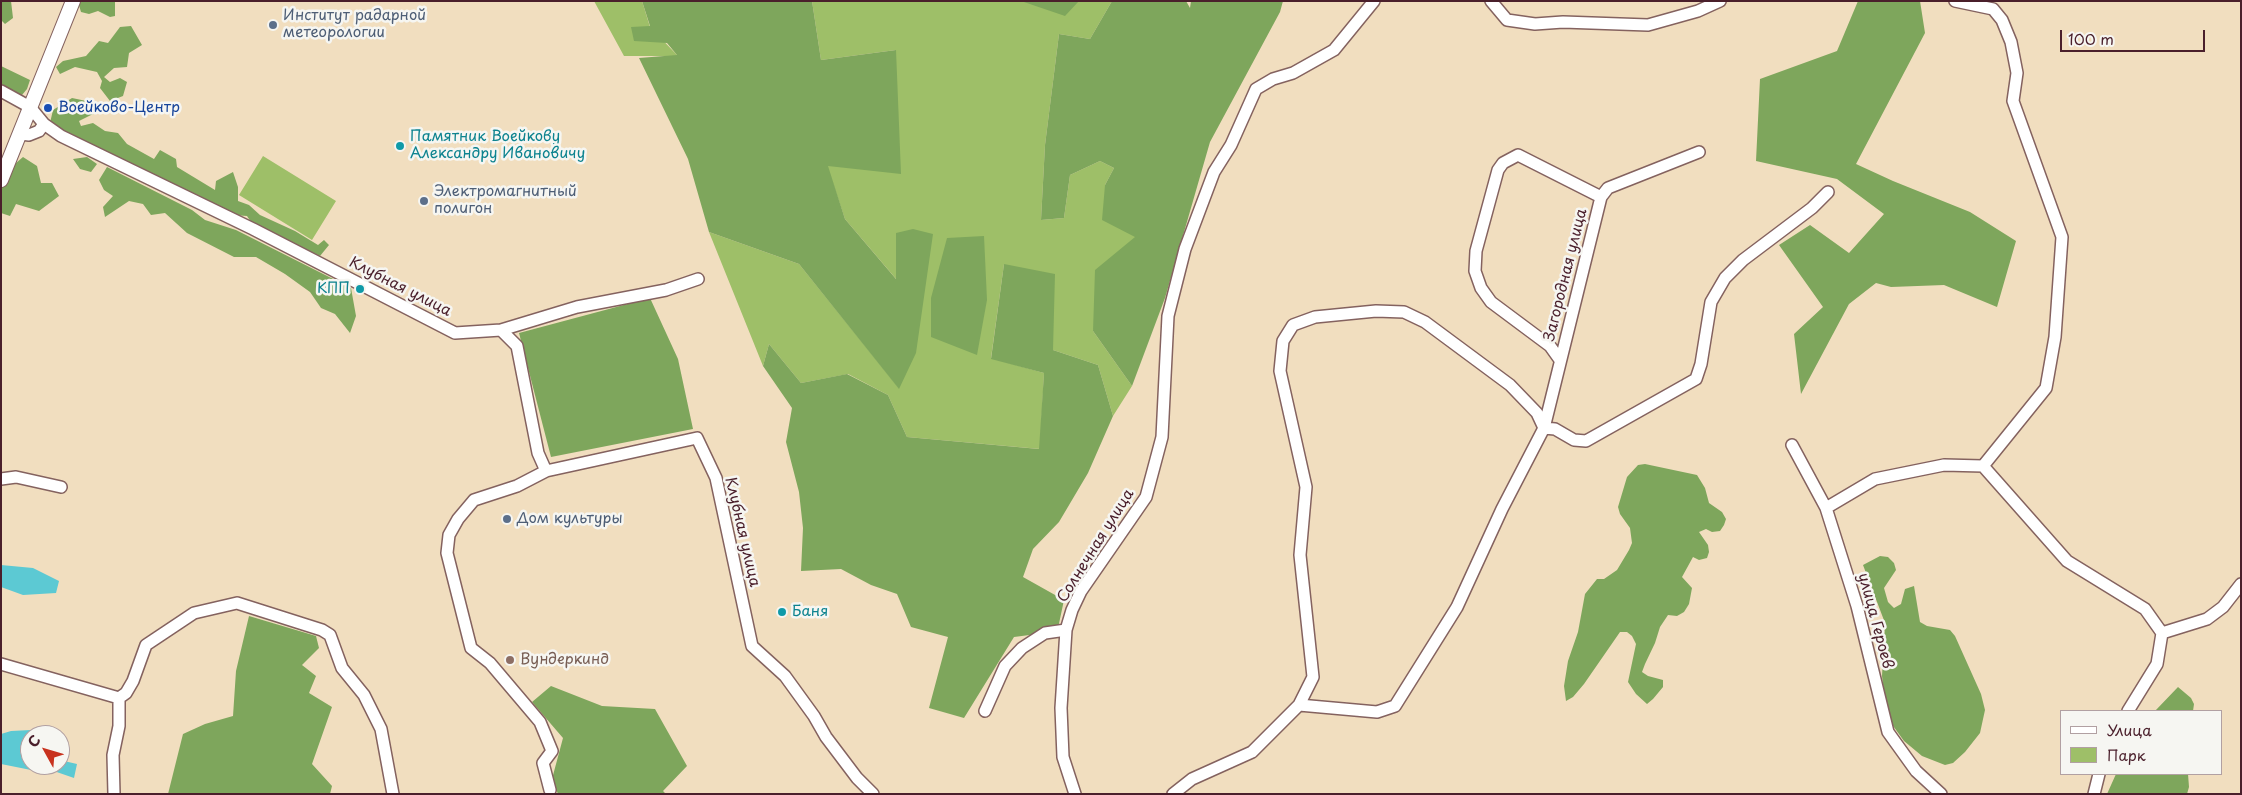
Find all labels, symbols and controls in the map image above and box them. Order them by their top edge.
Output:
place label: Институт радарной метеорологии [283,7,426,42]
marker: Институт радарной метеорологии [267,19,279,31]
scale bar [2062,20,2207,52]
text: 100 m [2068,27,2114,50]
place label: Воейково-Центр [58,99,180,117]
marker: Воейково-Центр [42,102,54,114]
place label: Памятник Воейкову Александру Ивановичу [410,128,585,163]
marker: Памятник Воейкову Александру Ивановичу [394,140,406,152]
place label: Электромагнитный полигон [434,183,577,218]
marker: Электромагнитный полигон [418,195,430,207]
street label: Загородная улица [1541,207,1591,343]
street label: Клубная улица [346,253,454,321]
place label: КПП [317,280,350,298]
marker: КПП [354,283,366,295]
street label: Клубная улица [721,475,763,589]
street label: Солнечная улица [1054,486,1138,606]
place label: Дом культуры [517,510,623,528]
marker: Дом культуры [501,513,513,525]
street label: улица Героев [1854,571,1896,671]
place label: Баня [792,603,828,621]
marker: Баня [776,606,788,618]
place label: Вундеркинд [520,651,609,669]
marker: Вундеркинд [504,654,516,666]
legend [2060,710,2222,775]
text: Улица [2107,718,2152,741]
north arrow [20,725,70,775]
text: С [22,730,45,752]
text: Парк [2107,743,2146,766]

